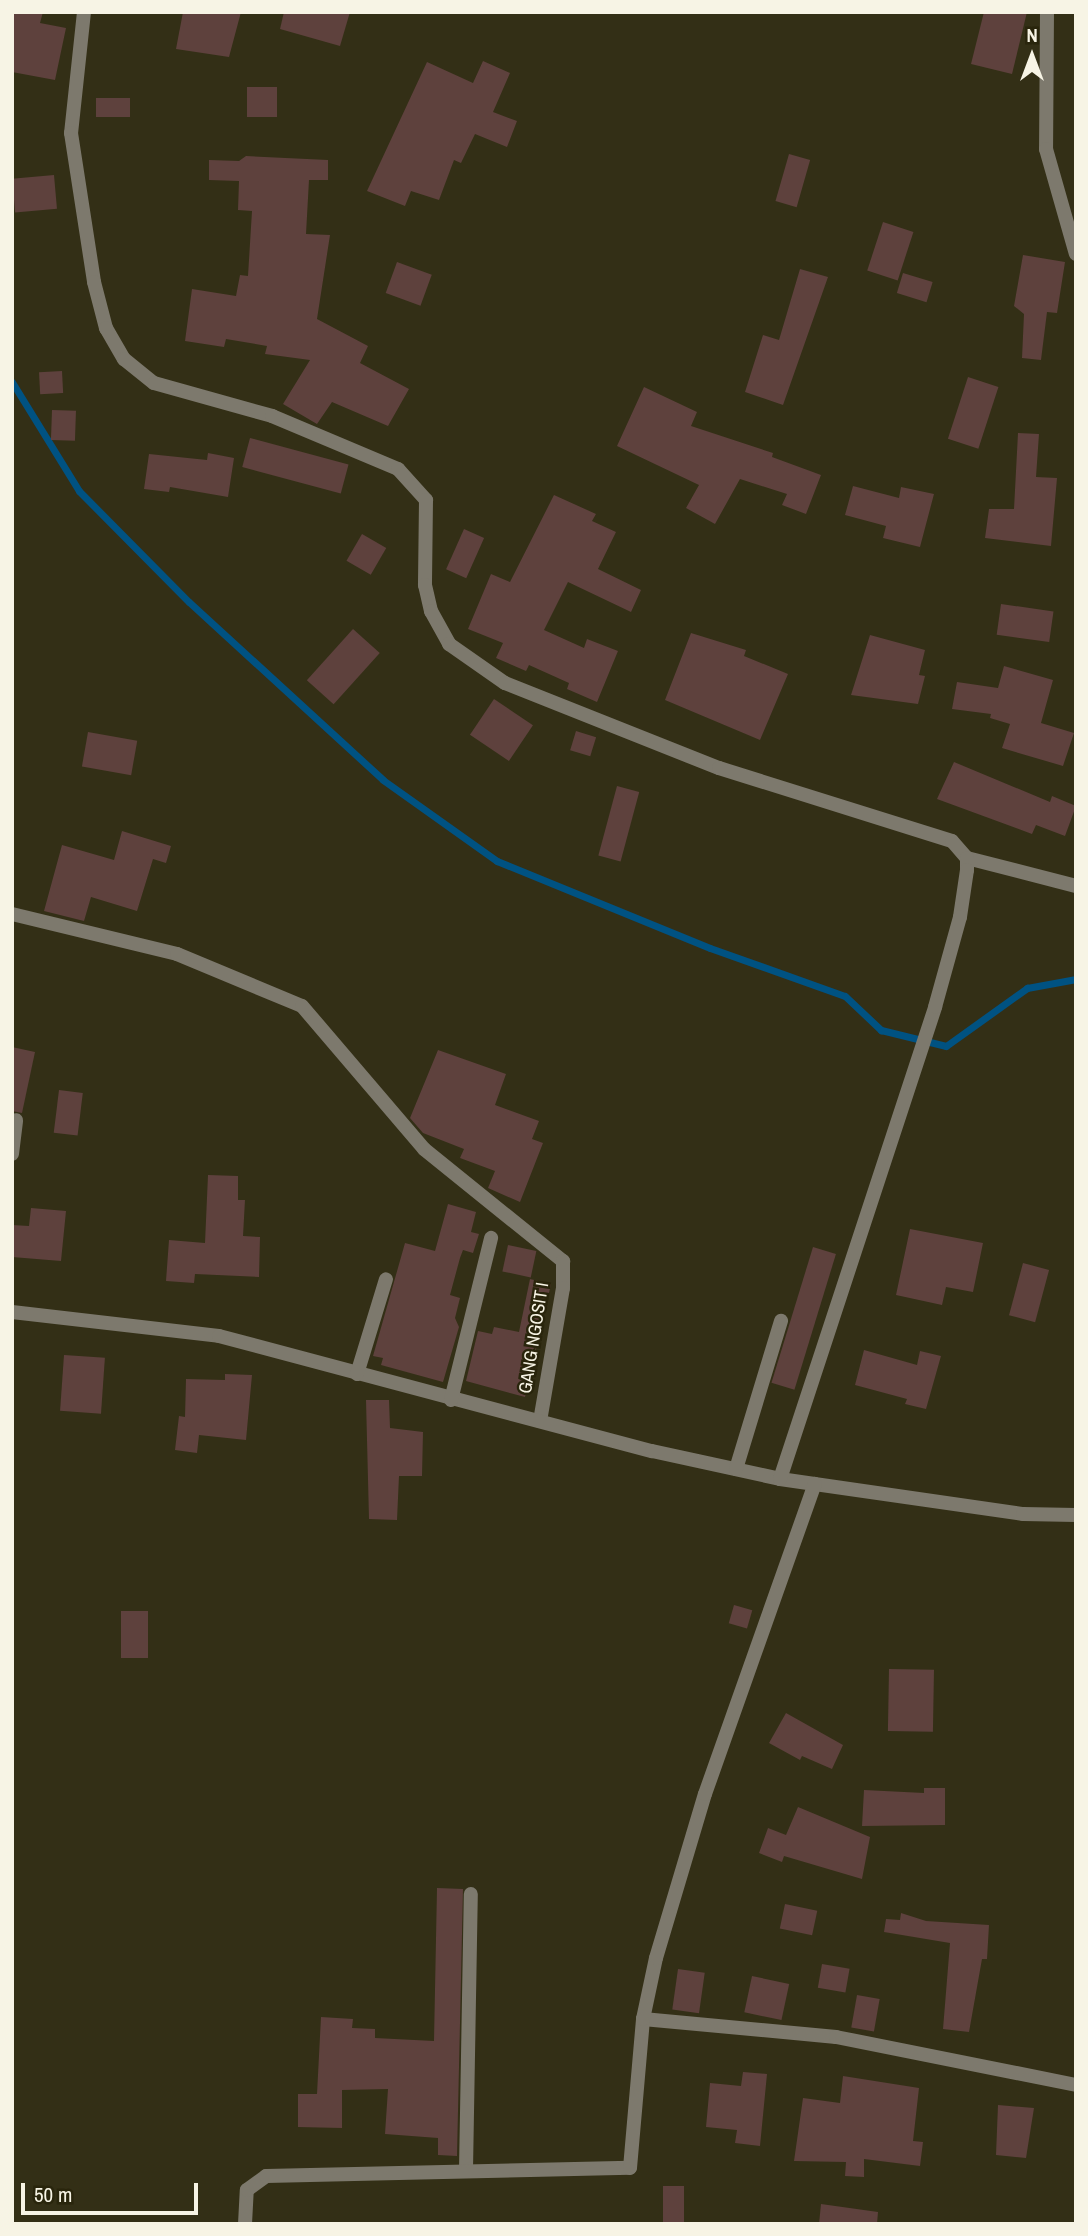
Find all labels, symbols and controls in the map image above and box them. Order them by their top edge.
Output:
north arrow [997,21,1067,91]
text: N [1026,22,1038,48]
street label: GANG NGOSIT I [515,1281,553,1395]
scale bar [24,2170,201,2214]
text: 50 m [34,2180,72,2209]

